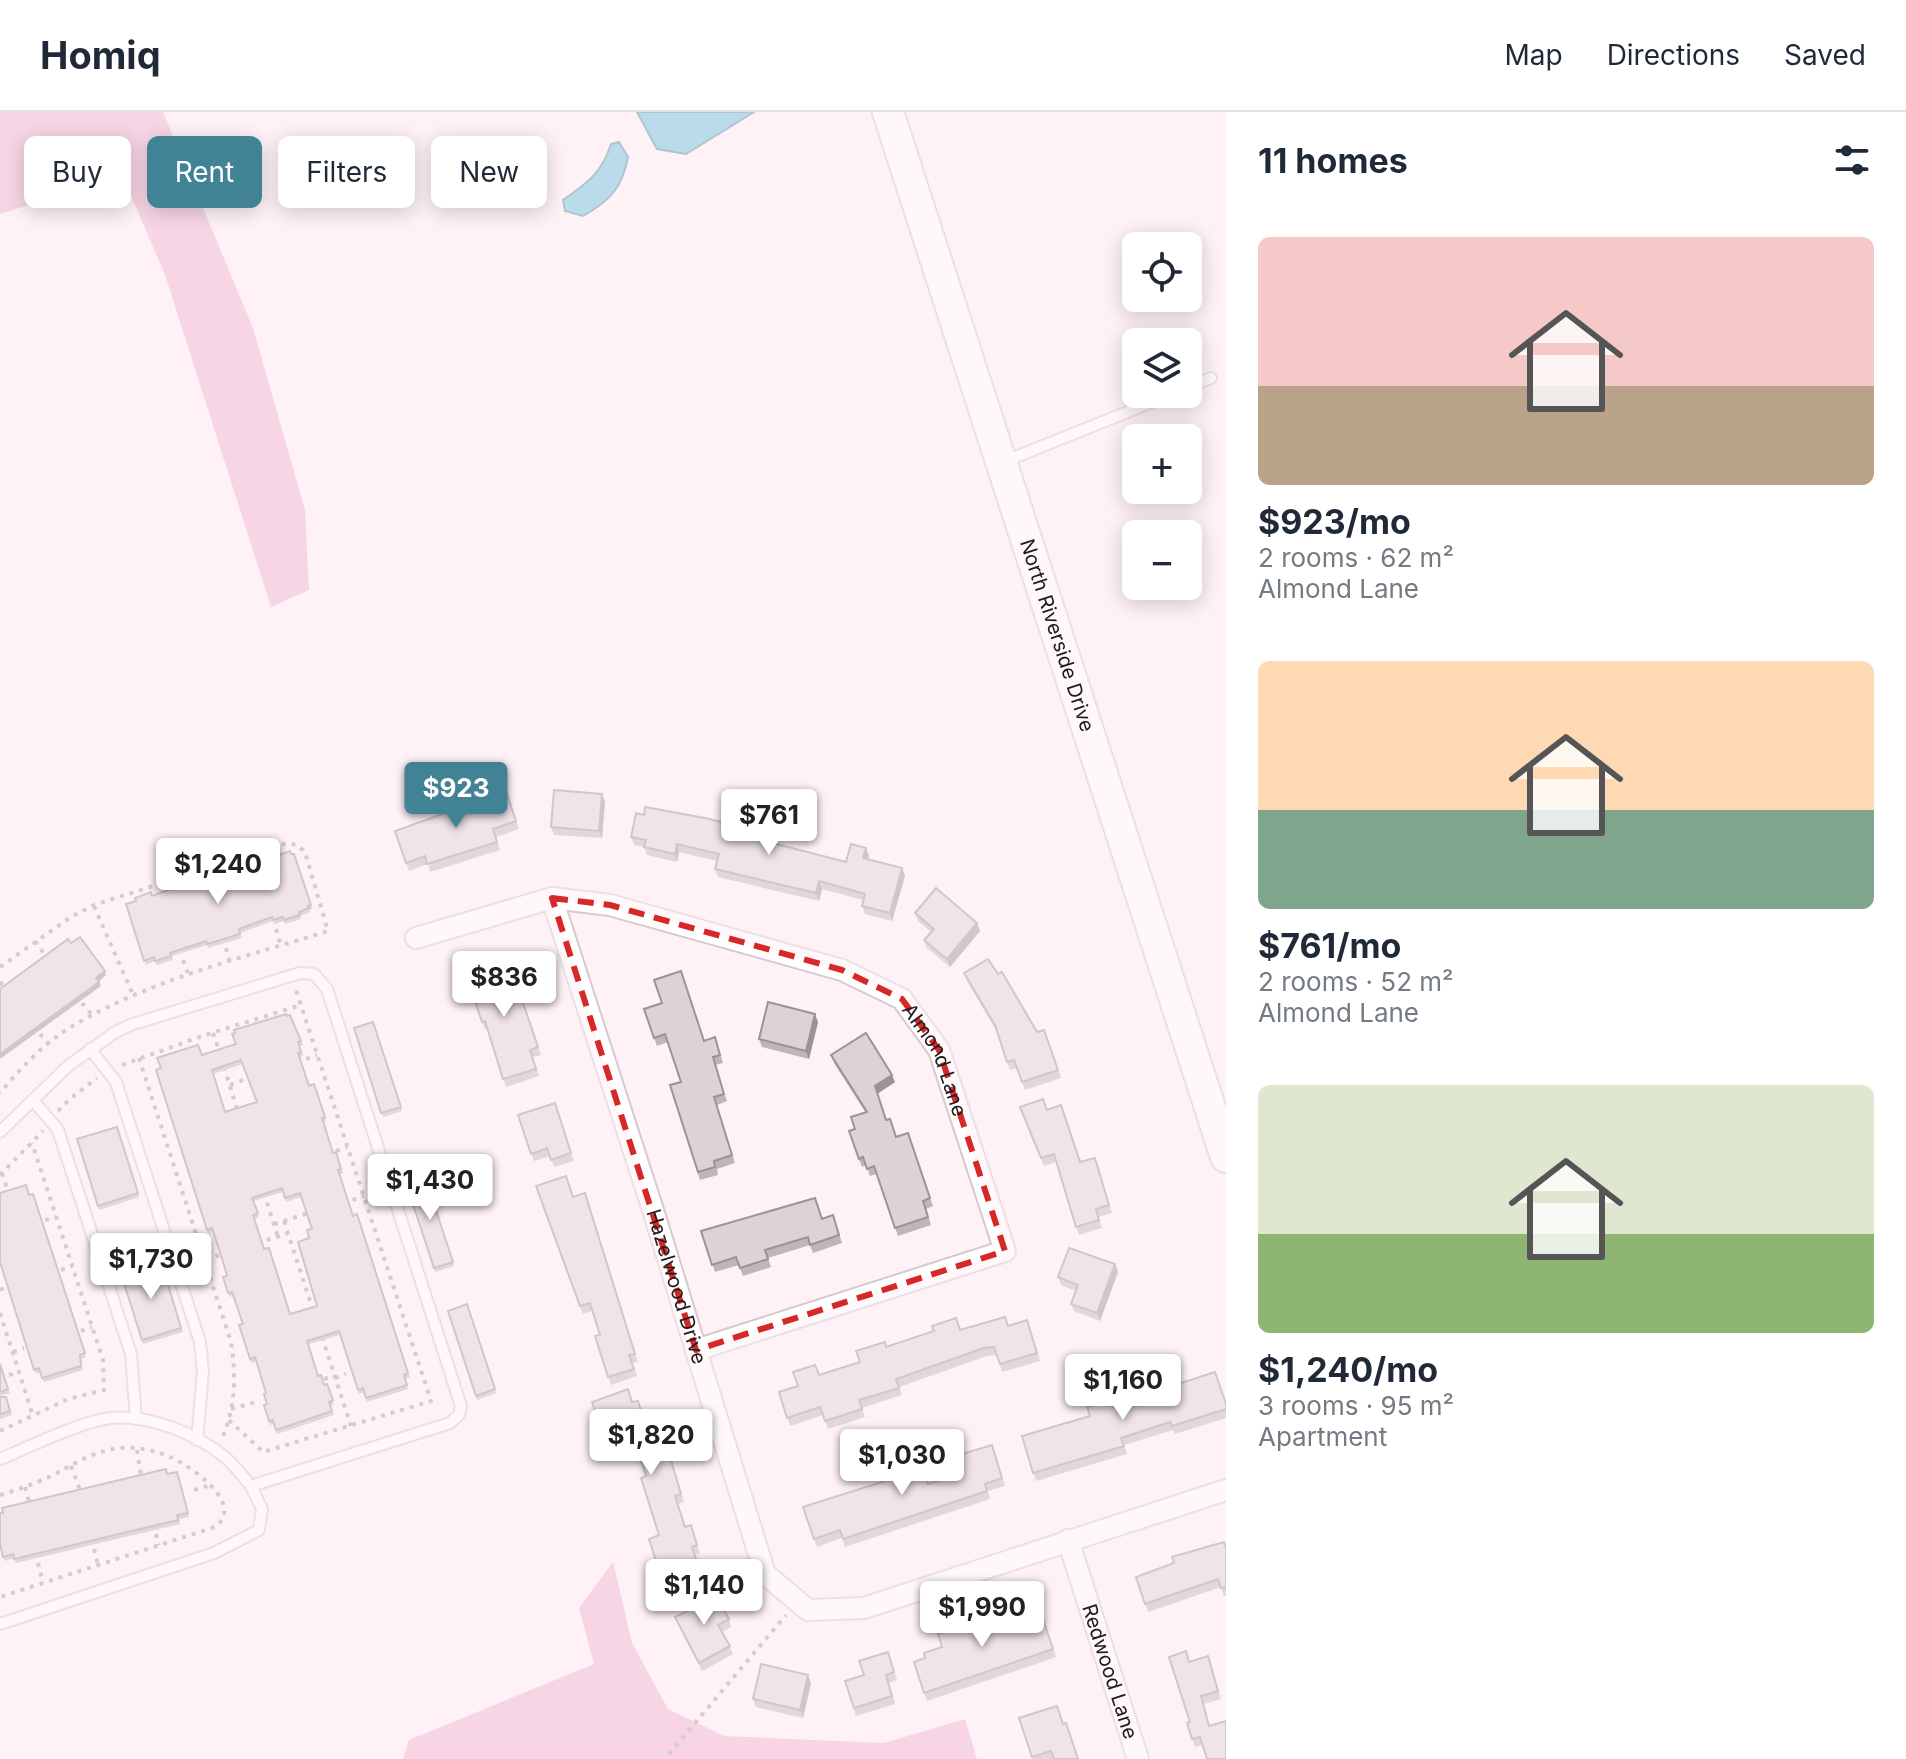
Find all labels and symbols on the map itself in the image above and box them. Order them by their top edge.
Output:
street label: North Riverside Drive [1015,536,1100,735]
pin: $923 [409,762,503,830]
pin: $761 [722,789,816,857]
pin: $1,240 [153,838,283,906]
pin: $836 [457,951,551,1019]
street label: Almond Lane [897,999,972,1119]
pin: $1,430 [365,1154,495,1222]
street label: Hazelwood Drive [641,1206,712,1367]
pin: $1,730 [86,1233,216,1301]
pin: $1,160 [1058,1354,1188,1422]
pin: $1,820 [586,1409,716,1477]
pin: $1,030 [837,1429,967,1497]
pin: $1,140 [639,1559,769,1627]
pin: $1,990 [917,1581,1047,1649]
street label: Redwood Lane [1077,1601,1143,1742]

